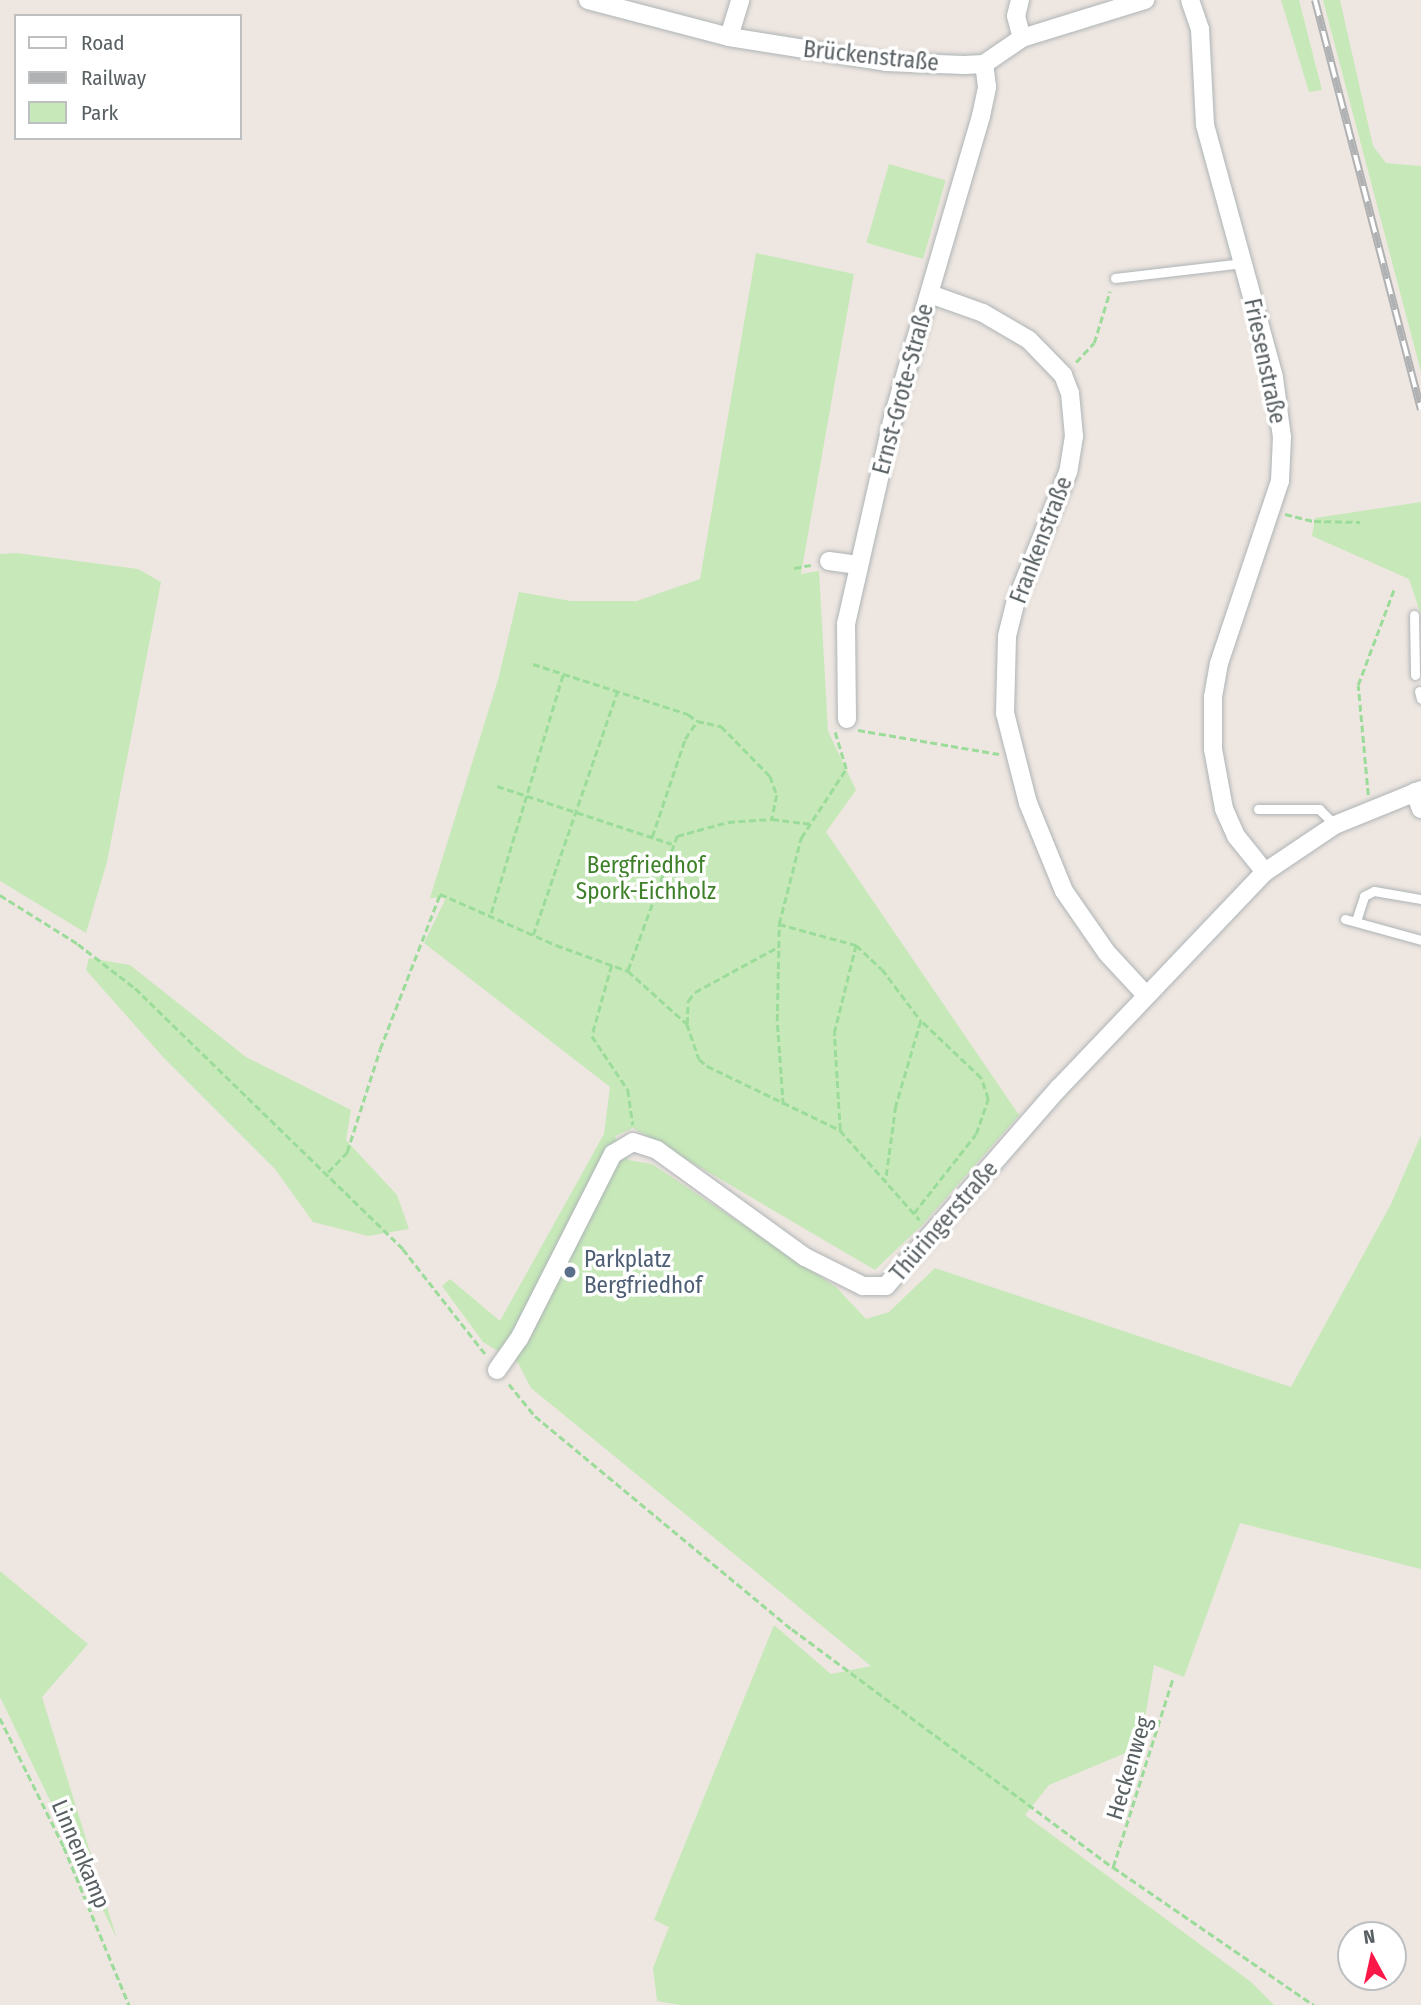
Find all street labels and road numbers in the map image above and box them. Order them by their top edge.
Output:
street label: Brückenstraße [802,35,940,77]
street label: Friesenstraße [1238,296,1292,426]
street label: Ernst-Grote-Straße [867,301,939,477]
street label: Frankenstraße [1004,473,1078,607]
street label: Thüringerstraße [884,1155,1004,1287]
street label: Heckenweg [1100,1713,1158,1823]
street label: Linnenkamp [46,1796,116,1912]

